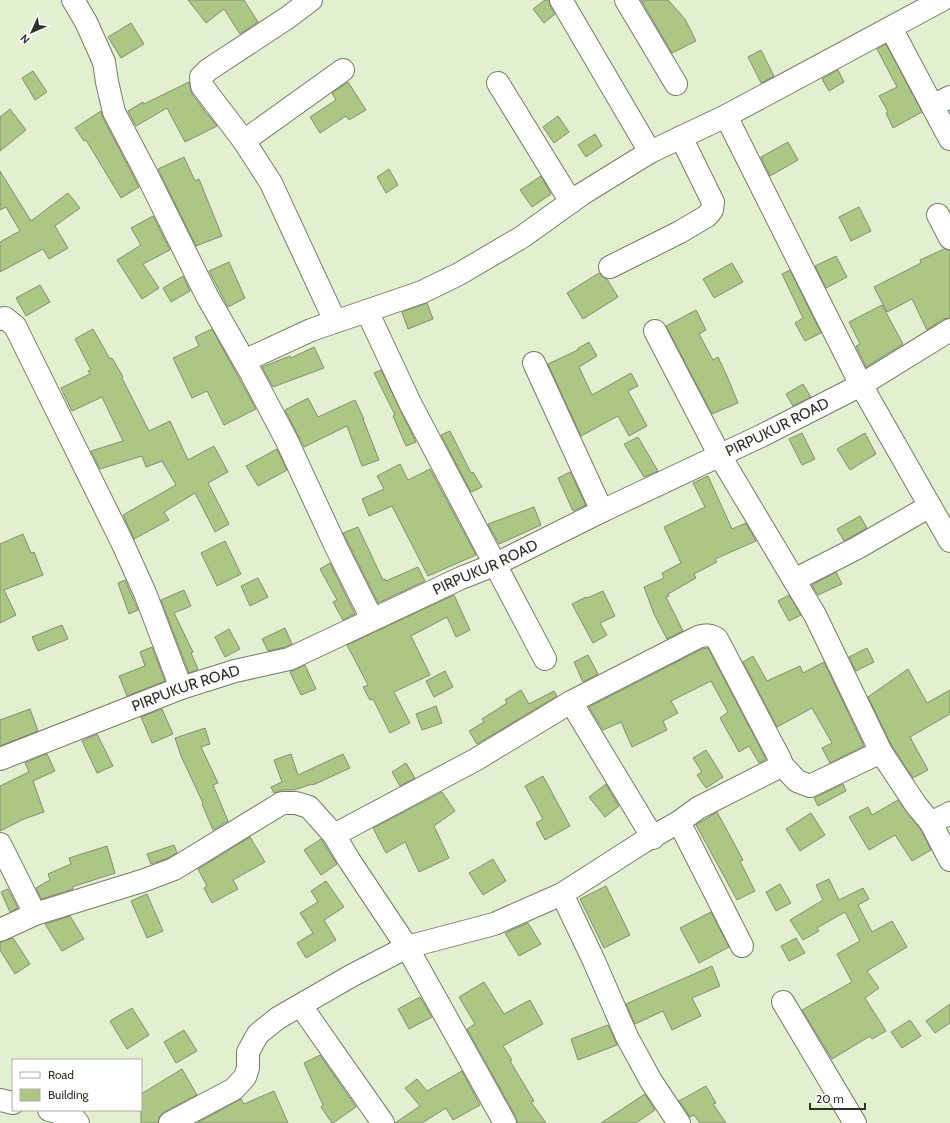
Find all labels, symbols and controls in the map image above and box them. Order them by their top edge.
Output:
north arrow [12,12,52,52]
text: N [17,31,33,47]
street label: PIRPUKUR ROAD [723,394,832,460]
street label: PIRPUKUR ROAD [430,536,541,599]
street label: PIRPUKUR ROAD [129,661,242,715]
legend [12,1059,142,1111]
text: Road [48,1067,74,1082]
scale bar [810,1085,865,1111]
text: Building [48,1087,90,1102]
text: 20 m [816,1091,844,1106]

